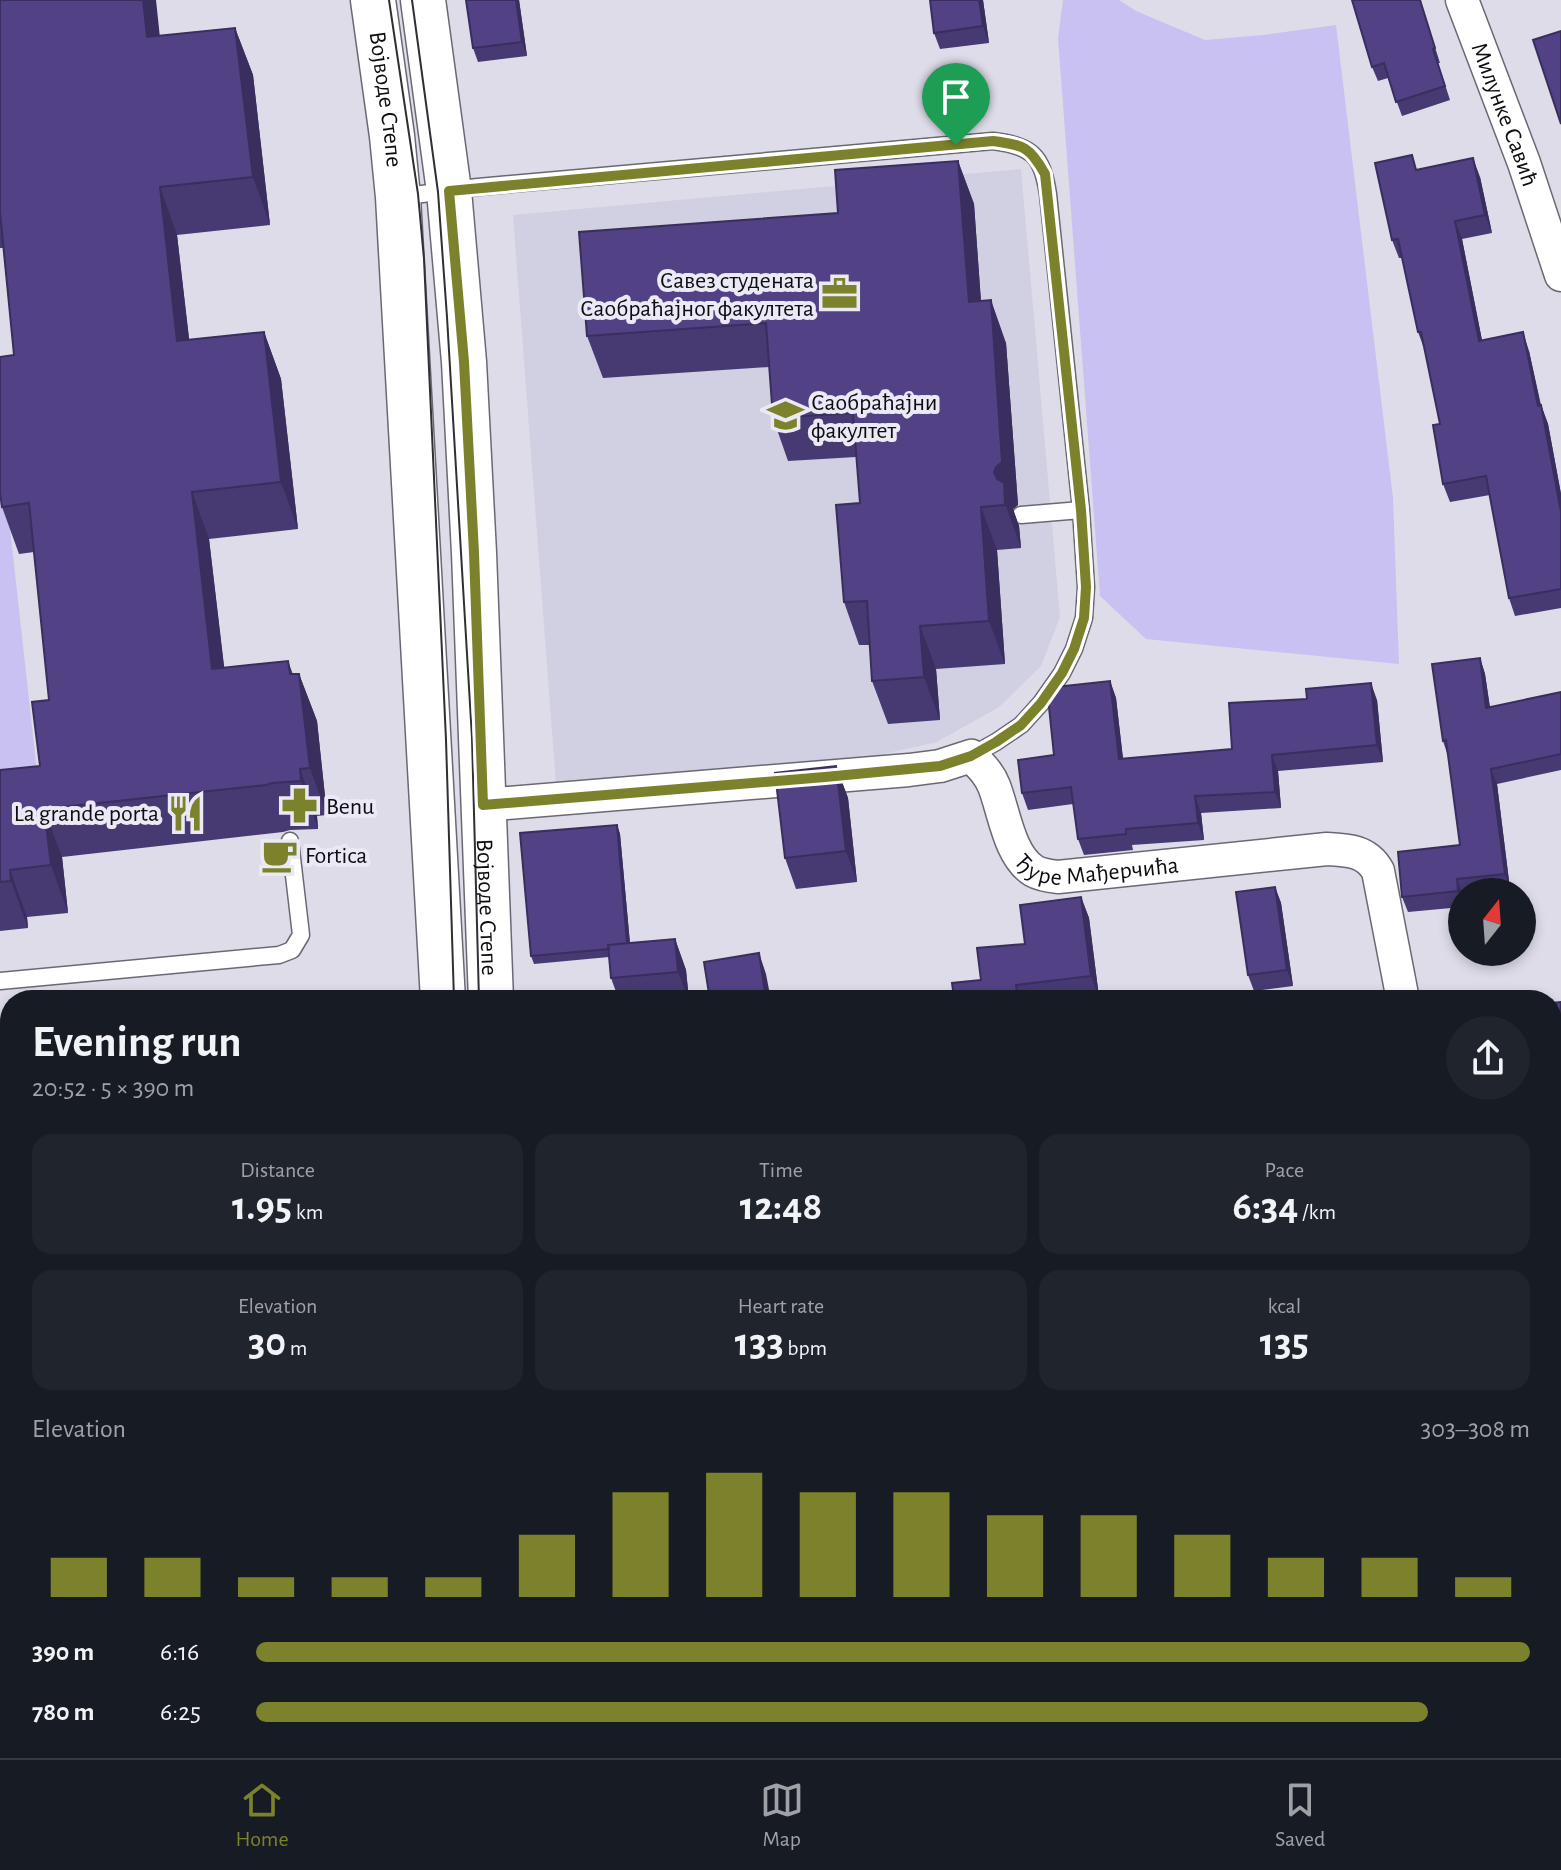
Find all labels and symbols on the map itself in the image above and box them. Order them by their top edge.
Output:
street label: Војводе Степе [364,30,406,168]
street label: Милунке Савић [1466,39,1542,189]
pin [922,63,990,145]
place label: Савез студената Саобраћајног факултета [580,269,814,321]
office icon: Савез студената Саобраћајног факултета [821,275,859,313]
place label: Саобраћајни факултет [811,391,938,443]
school or university icon: Саобраћајни факултет [766,397,804,435]
pharmacy icon: Benu [281,787,319,825]
restaurant icon: La grande porta [166,794,204,832]
place label: Benu [326,795,374,819]
place label: La grande porta [14,802,159,826]
cafe icon: Fortica [260,836,298,874]
street label: Војводе Степе [472,838,501,976]
place label: Fortica [305,844,367,868]
street label: Ђуре Мађерчића [1010,850,1180,890]
north arrow [1448,878,1536,966]

